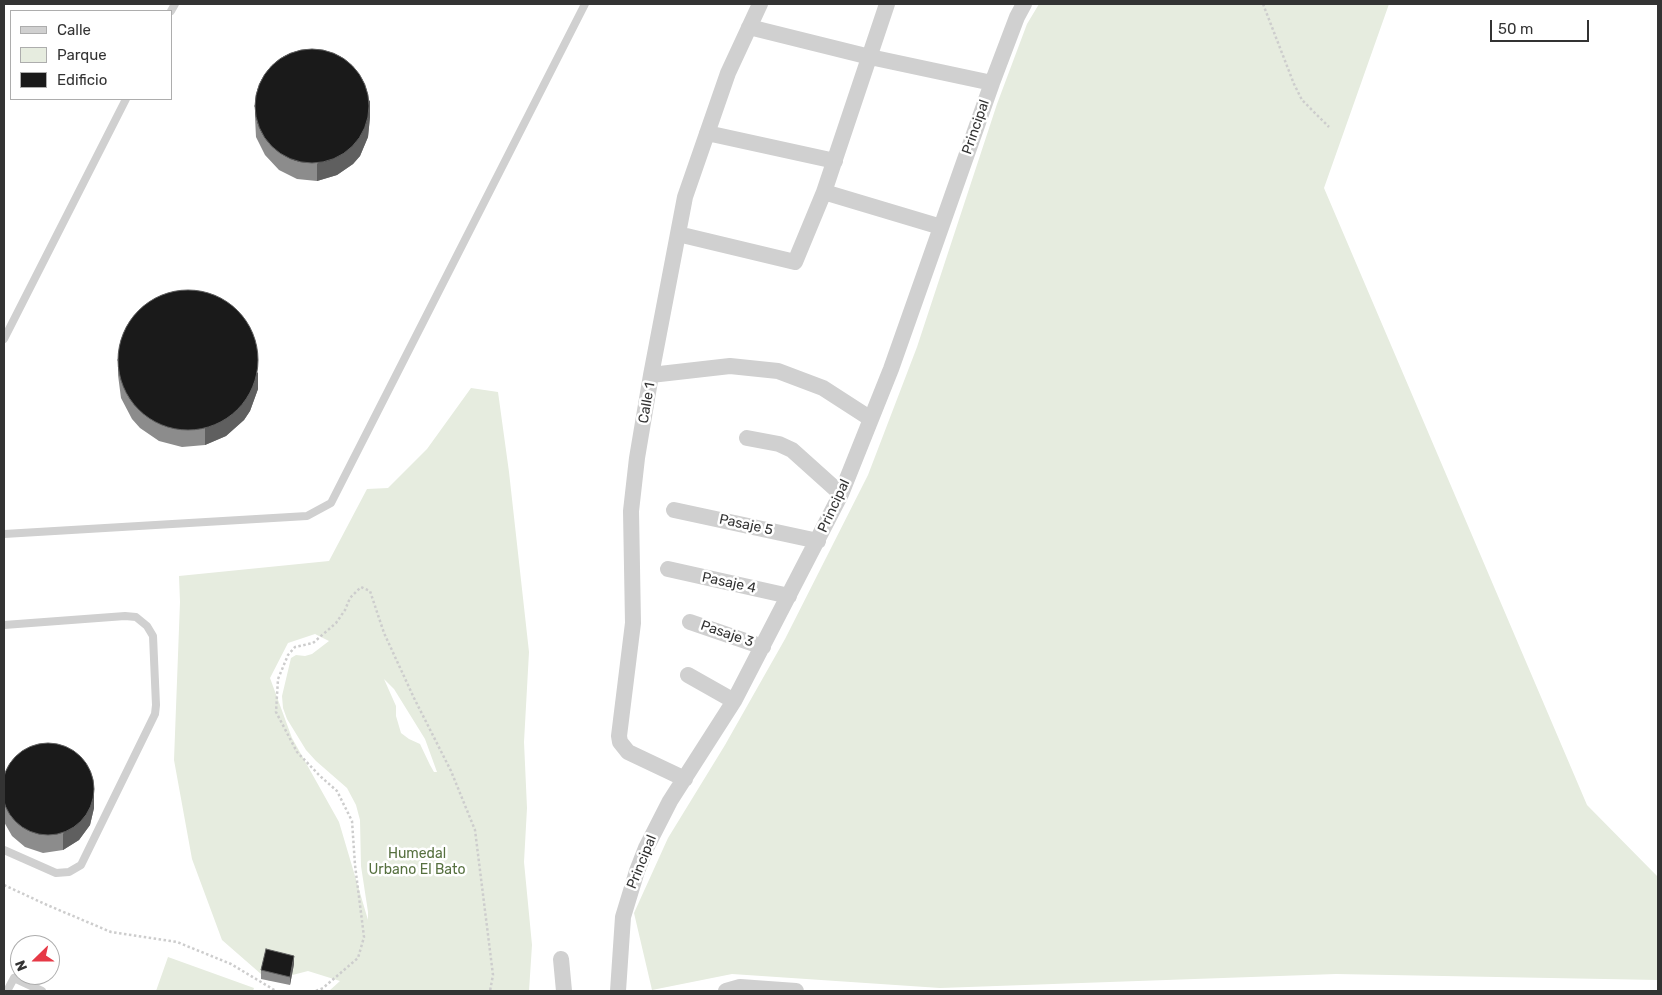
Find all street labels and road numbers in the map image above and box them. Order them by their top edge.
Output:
street label: Principal [959,97,993,157]
street label: Calle 1 [635,381,659,425]
street label: Principal [814,477,854,535]
street label: Pasaje 5 [717,511,775,539]
street label: Pasaje 4 [700,569,758,597]
street label: Pasaje 3 [698,617,756,651]
street label: Principal [624,833,660,891]

